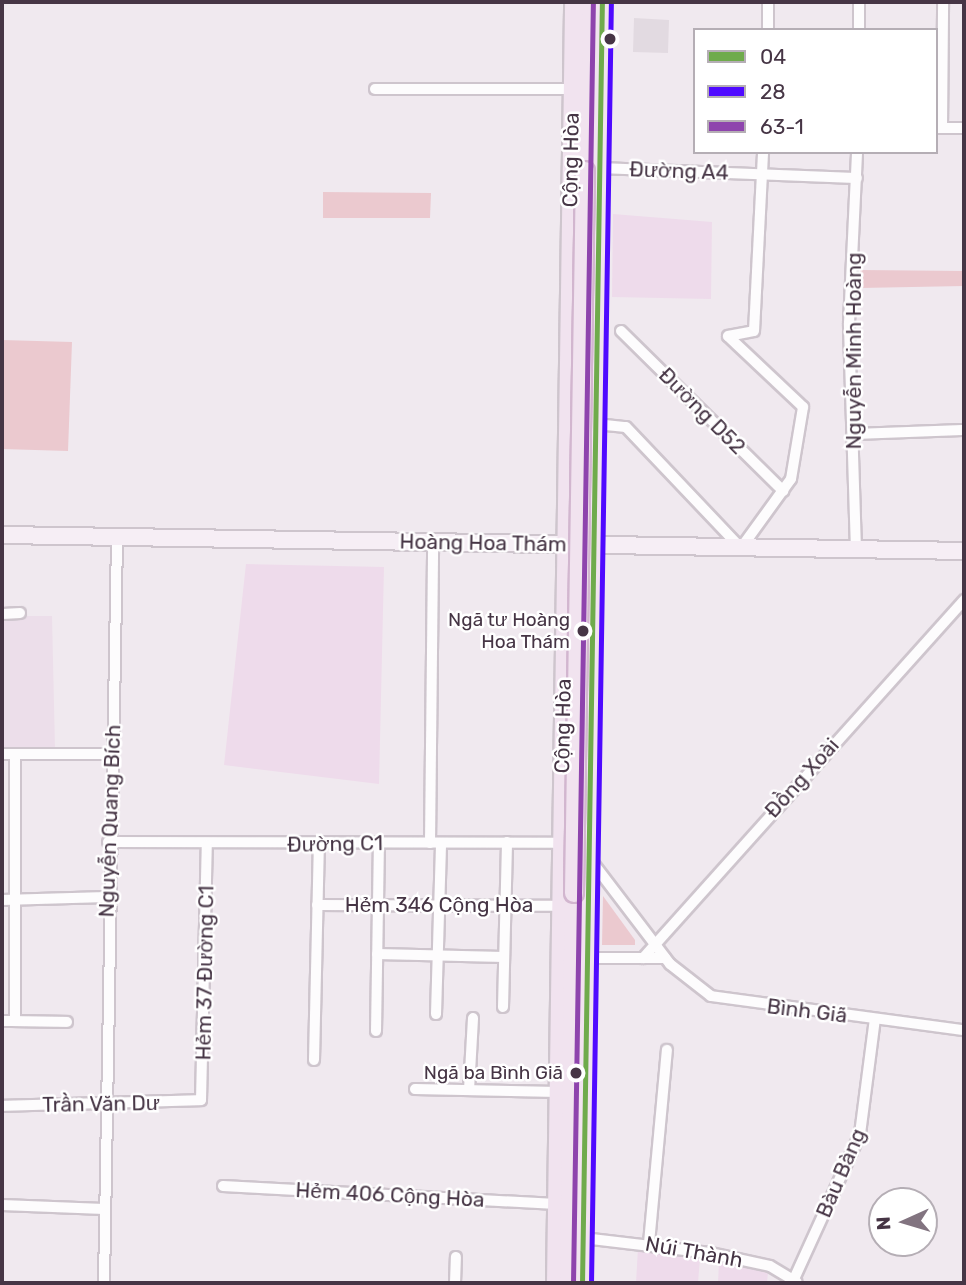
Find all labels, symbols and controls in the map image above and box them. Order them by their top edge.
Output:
legend [693,28,938,154]
unlabelled marker [603,32,617,46]
text: 04 [760,44,786,69]
text: 28 [760,79,786,104]
street label: Cộng Hòa [558,112,584,208]
text: 63-1 [760,114,804,139]
street label: Đường A4 [629,157,729,185]
street label: Nguyễn Minh Hoàng [841,253,867,449]
street label: Đường D52 [653,362,751,460]
street label: Hoàng Hoa Thám [399,529,567,557]
place label: Ngã tư Hoàng Hoa Thám [448,609,570,653]
marker: Ngã tư Hoàng Hoa Thám [576,624,590,638]
street label: Cộng Hòa [550,678,576,774]
street label: Nguyễn Quang Bích [94,724,126,918]
street label: Đồng Xoài [760,733,844,823]
street label: Đường C1 [287,831,383,857]
street label: Hẻm 37 Đường C1 [191,885,219,1061]
street label: Hẻm 346 Cộng Hòa [345,892,533,918]
street label: Bình Giã [765,994,849,1028]
place label: Ngã ba Bình Giã [424,1062,563,1084]
marker: Ngã ba Bình Giã [569,1066,583,1080]
street label: Trần Văn Dư [42,1090,160,1118]
street label: Bàu Bàng [811,1125,871,1221]
street label: Hẻm 406 Cộng Hòa [295,1177,485,1213]
north arrow [868,1187,938,1257]
text: N [872,1216,895,1231]
street label: Núi Thành [643,1231,745,1273]

